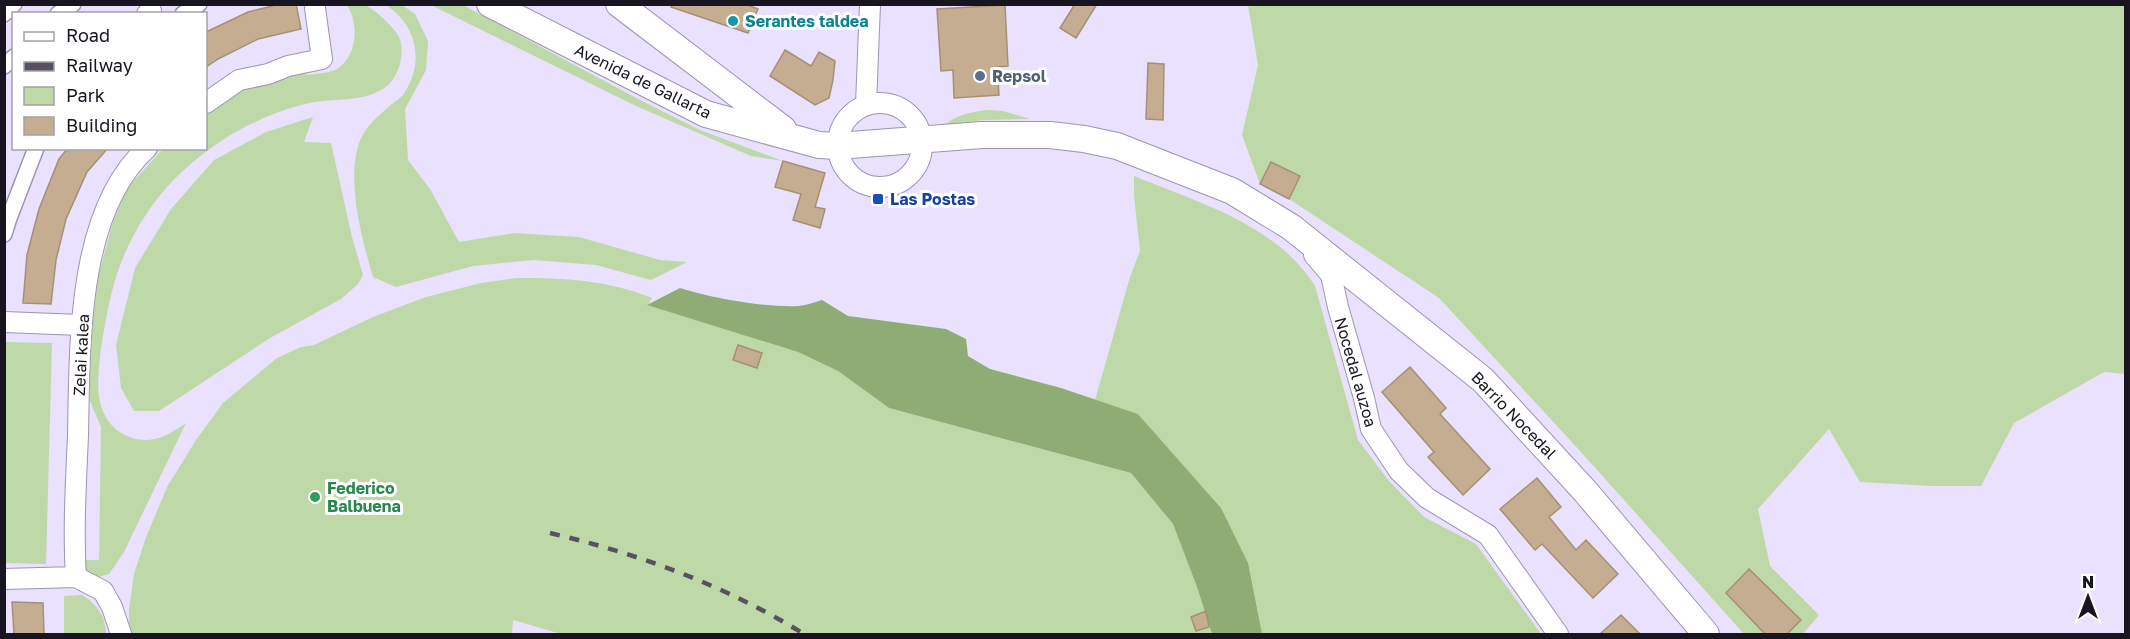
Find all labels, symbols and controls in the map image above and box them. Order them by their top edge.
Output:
place label: Serantes taldea [745,11,868,31]
legend [12,12,207,150]
marker: Serantes taldea [726,14,740,28]
text: Road [66,24,110,46]
street label: Avenida de Gallarta [571,39,715,123]
text: Railway [66,54,133,76]
place label: Repsol [992,66,1047,86]
marker: Repsol [973,69,987,83]
text: Park [66,84,105,106]
text: Building [66,114,137,136]
place label: Las Postas [890,189,975,209]
marker: Las Postas [871,192,885,206]
street label: Zelai kalea [69,313,93,397]
street label: Nocedal auzoa [1331,315,1381,429]
street label: Barrio Nocedal [1467,367,1561,463]
place label: Federico Balbuena [327,478,401,516]
marker: Federico Balbuena [308,490,322,504]
north arrow [2058,567,2118,627]
text: N [2082,572,2094,592]

